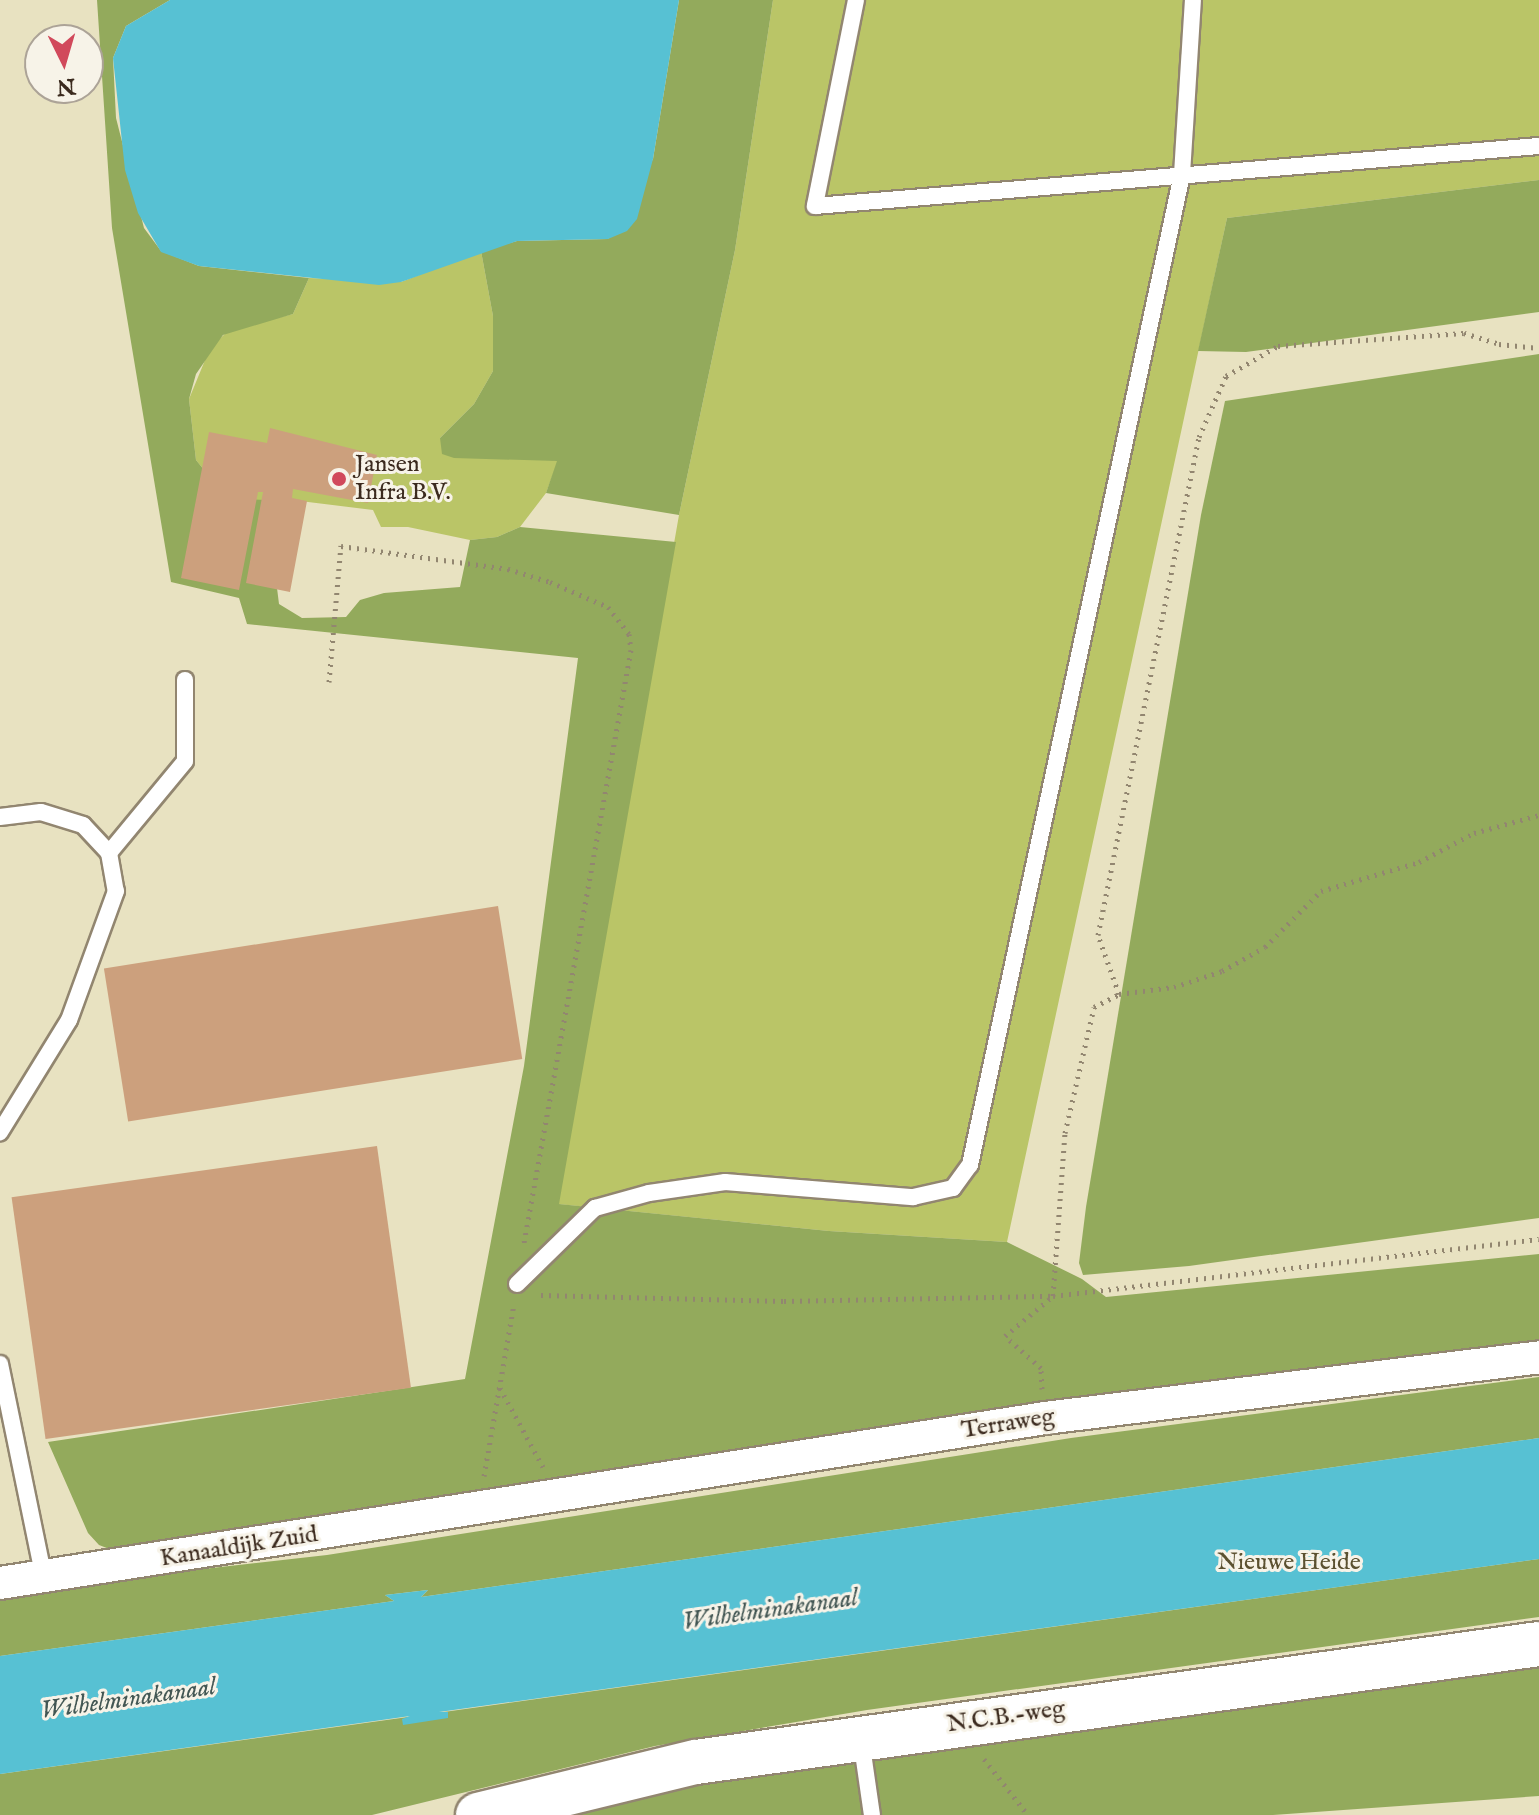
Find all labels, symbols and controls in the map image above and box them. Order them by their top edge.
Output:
north arrow [24,24,104,104]
text: N [55,71,77,101]
place label: Jansen Infra B.V. [355,451,451,507]
marker: Jansen Infra B.V. [330,470,348,488]
street label: Terraweg [959,1402,1057,1446]
street label: Kanaaldijk Zuid [158,1520,320,1574]
park label: Nieuwe Heide [1217,1549,1361,1577]
water label: Wilhelminakanaal [681,1582,859,1638]
water label: Wilhelminakanaal [39,1671,217,1727]
street label: N.C.B.-weg [945,1694,1067,1740]

